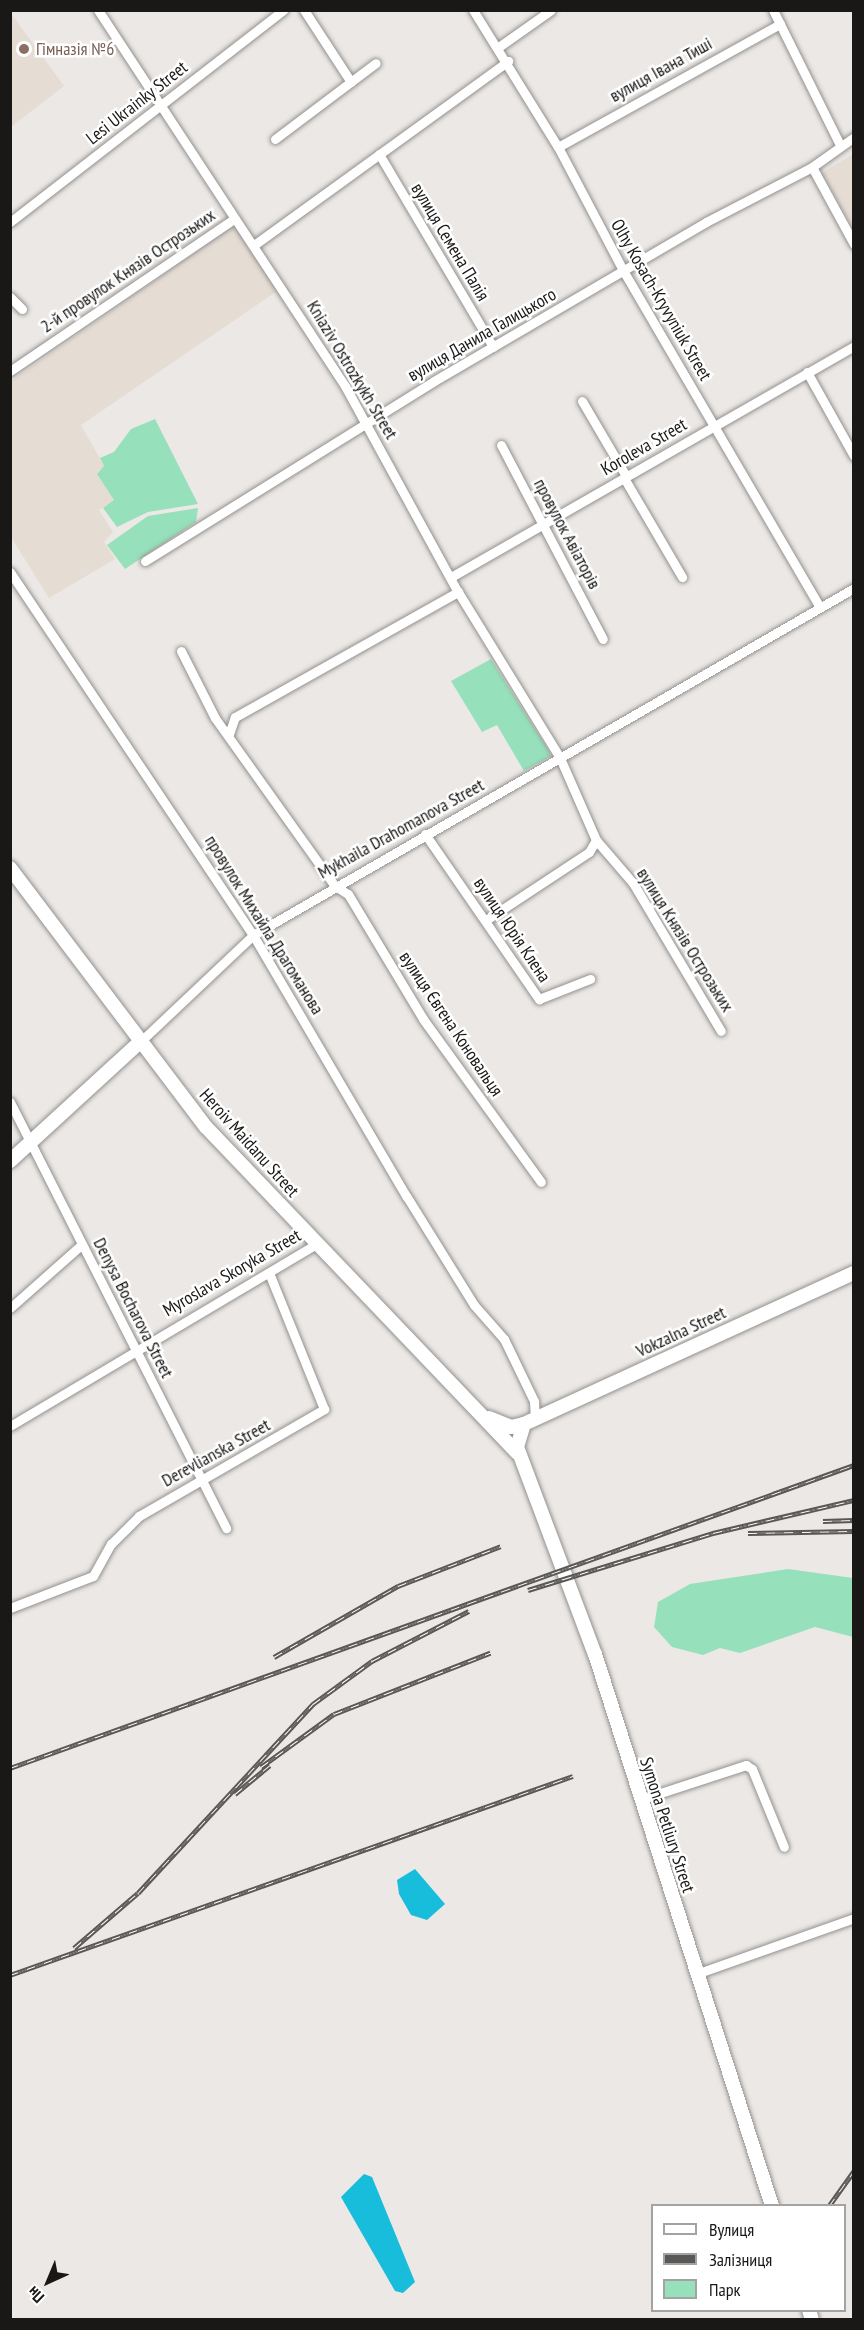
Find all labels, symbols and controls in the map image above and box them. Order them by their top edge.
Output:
street label: вулиця Івана Тиші [606,33,716,107]
place label: Гімназія №6 [36,38,114,60]
marker: Гімназія №6 [17,42,31,56]
street label: Lesi Ukrainky Street [82,57,192,149]
street label: вулиця Семена Палія [406,179,494,305]
street label: 2-й провулок Князів Острозьких [37,204,219,338]
street label: Olhy Kosach-Kryvyniuk Street [606,215,716,385]
street label: вулиця Данила Галицького [404,284,560,386]
street label: Kniaziv Ostrozkykh Street [302,297,402,443]
street label: Koroleva Street [597,414,691,480]
street label: провулок Авіаторів [529,475,605,593]
street label: Mykhaila Drahomanova Street [314,774,488,884]
street label: провулок Михайла Драгоманова [200,831,328,1019]
street label: вулиця Князів Острозьких [632,864,738,1016]
street label: вулиця Юрія Клена [469,874,555,986]
street label: вулиця Євгена Коновальця [395,948,507,1100]
street label: Heroiv Maidanu Street [195,1084,303,1202]
street label: Myroslava Skoryka Street [159,1225,305,1321]
street label: Denysa Bocharova Street [88,1234,178,1382]
street label: Vokzalna Street [633,1302,729,1362]
street label: Derevlianska Street [158,1414,274,1492]
street label: Symona Petliury Street [635,1754,699,1896]
legend [651,2204,846,2312]
text: Вулиця [709,2218,754,2241]
text: Залізниця [709,2248,772,2271]
north arrow [18,2252,78,2312]
text: Парк [709,2278,740,2301]
text: Пн [23,2282,48,2308]

